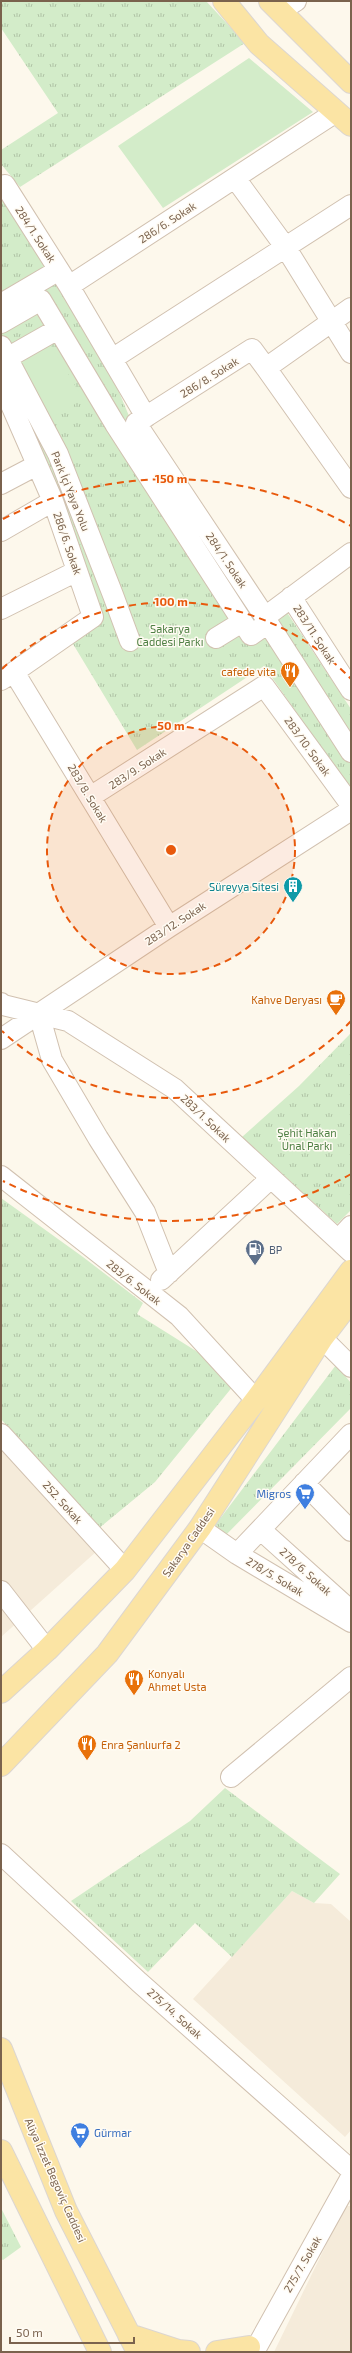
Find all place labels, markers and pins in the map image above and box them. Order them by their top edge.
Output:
restaurant icon: cafede vita [279,660,301,688]
place label: cafede vita [221,665,276,678]
centre of rings [164,843,178,857]
building icon: Süreyya Sitesi [282,875,304,903]
place label: Süreyya Sitesi [209,880,279,893]
cafe icon: Kahve Deryası [325,988,347,1016]
place label: Kahve Deryası [251,993,322,1006]
fuel station icon: BP [244,1238,266,1266]
place label: BP [269,1243,282,1256]
supermarket icon: Migros [294,1482,316,1510]
place label: Migros [256,1487,291,1500]
place label: Konyalı Ahmet Usta [148,1667,207,1693]
restaurant icon: Konyalı Ahmet Usta [123,1668,145,1696]
restaurant icon: Enra Şanlıurfa 2 [76,1733,98,1761]
place label: Enra Şanlıurfa 2 [101,1738,181,1753]
supermarket icon: Gürmar [69,2121,91,2149]
place label: Gürmar [94,2126,132,2139]

